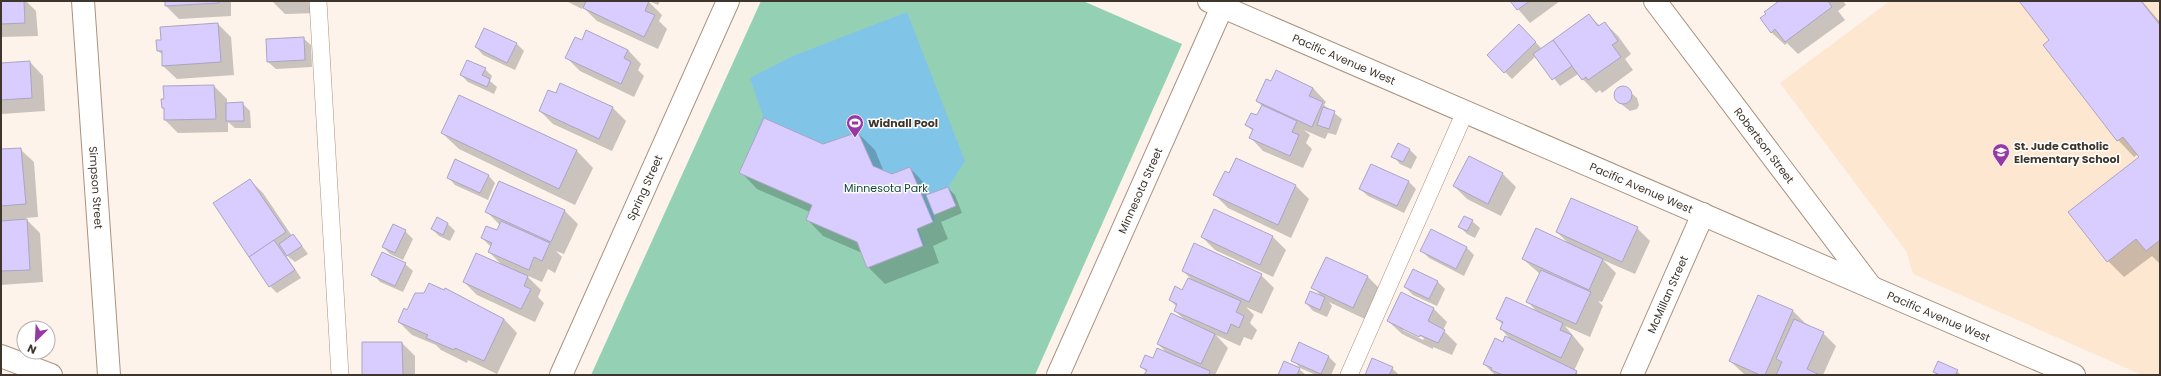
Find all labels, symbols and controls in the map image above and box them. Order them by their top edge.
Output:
street label: Pacific Avenue West [1290,30,1398,89]
street label: Robertson Street [1730,104,1798,187]
sports icon: Widnall Pool [845,113,865,138]
place label: Widnall Pool [868,115,938,131]
place label: St. Jude Catholic Elementary School [2014,138,2120,167]
school or university icon: St. Jude Catholic Elementary School [1991,142,2011,167]
street label: Minnesota Street [1114,145,1166,236]
street label: Simpson Street [85,146,107,230]
street label: Spring Street [623,152,666,223]
street label: Pacific Avenue West [1587,159,1695,217]
park label: Minnesota Park [844,180,928,196]
street label: McMillan Street [1643,253,1692,336]
street label: Pacific Avenue West [1885,287,1993,346]
north arrow [16,320,56,360]
text: N [25,340,39,358]

